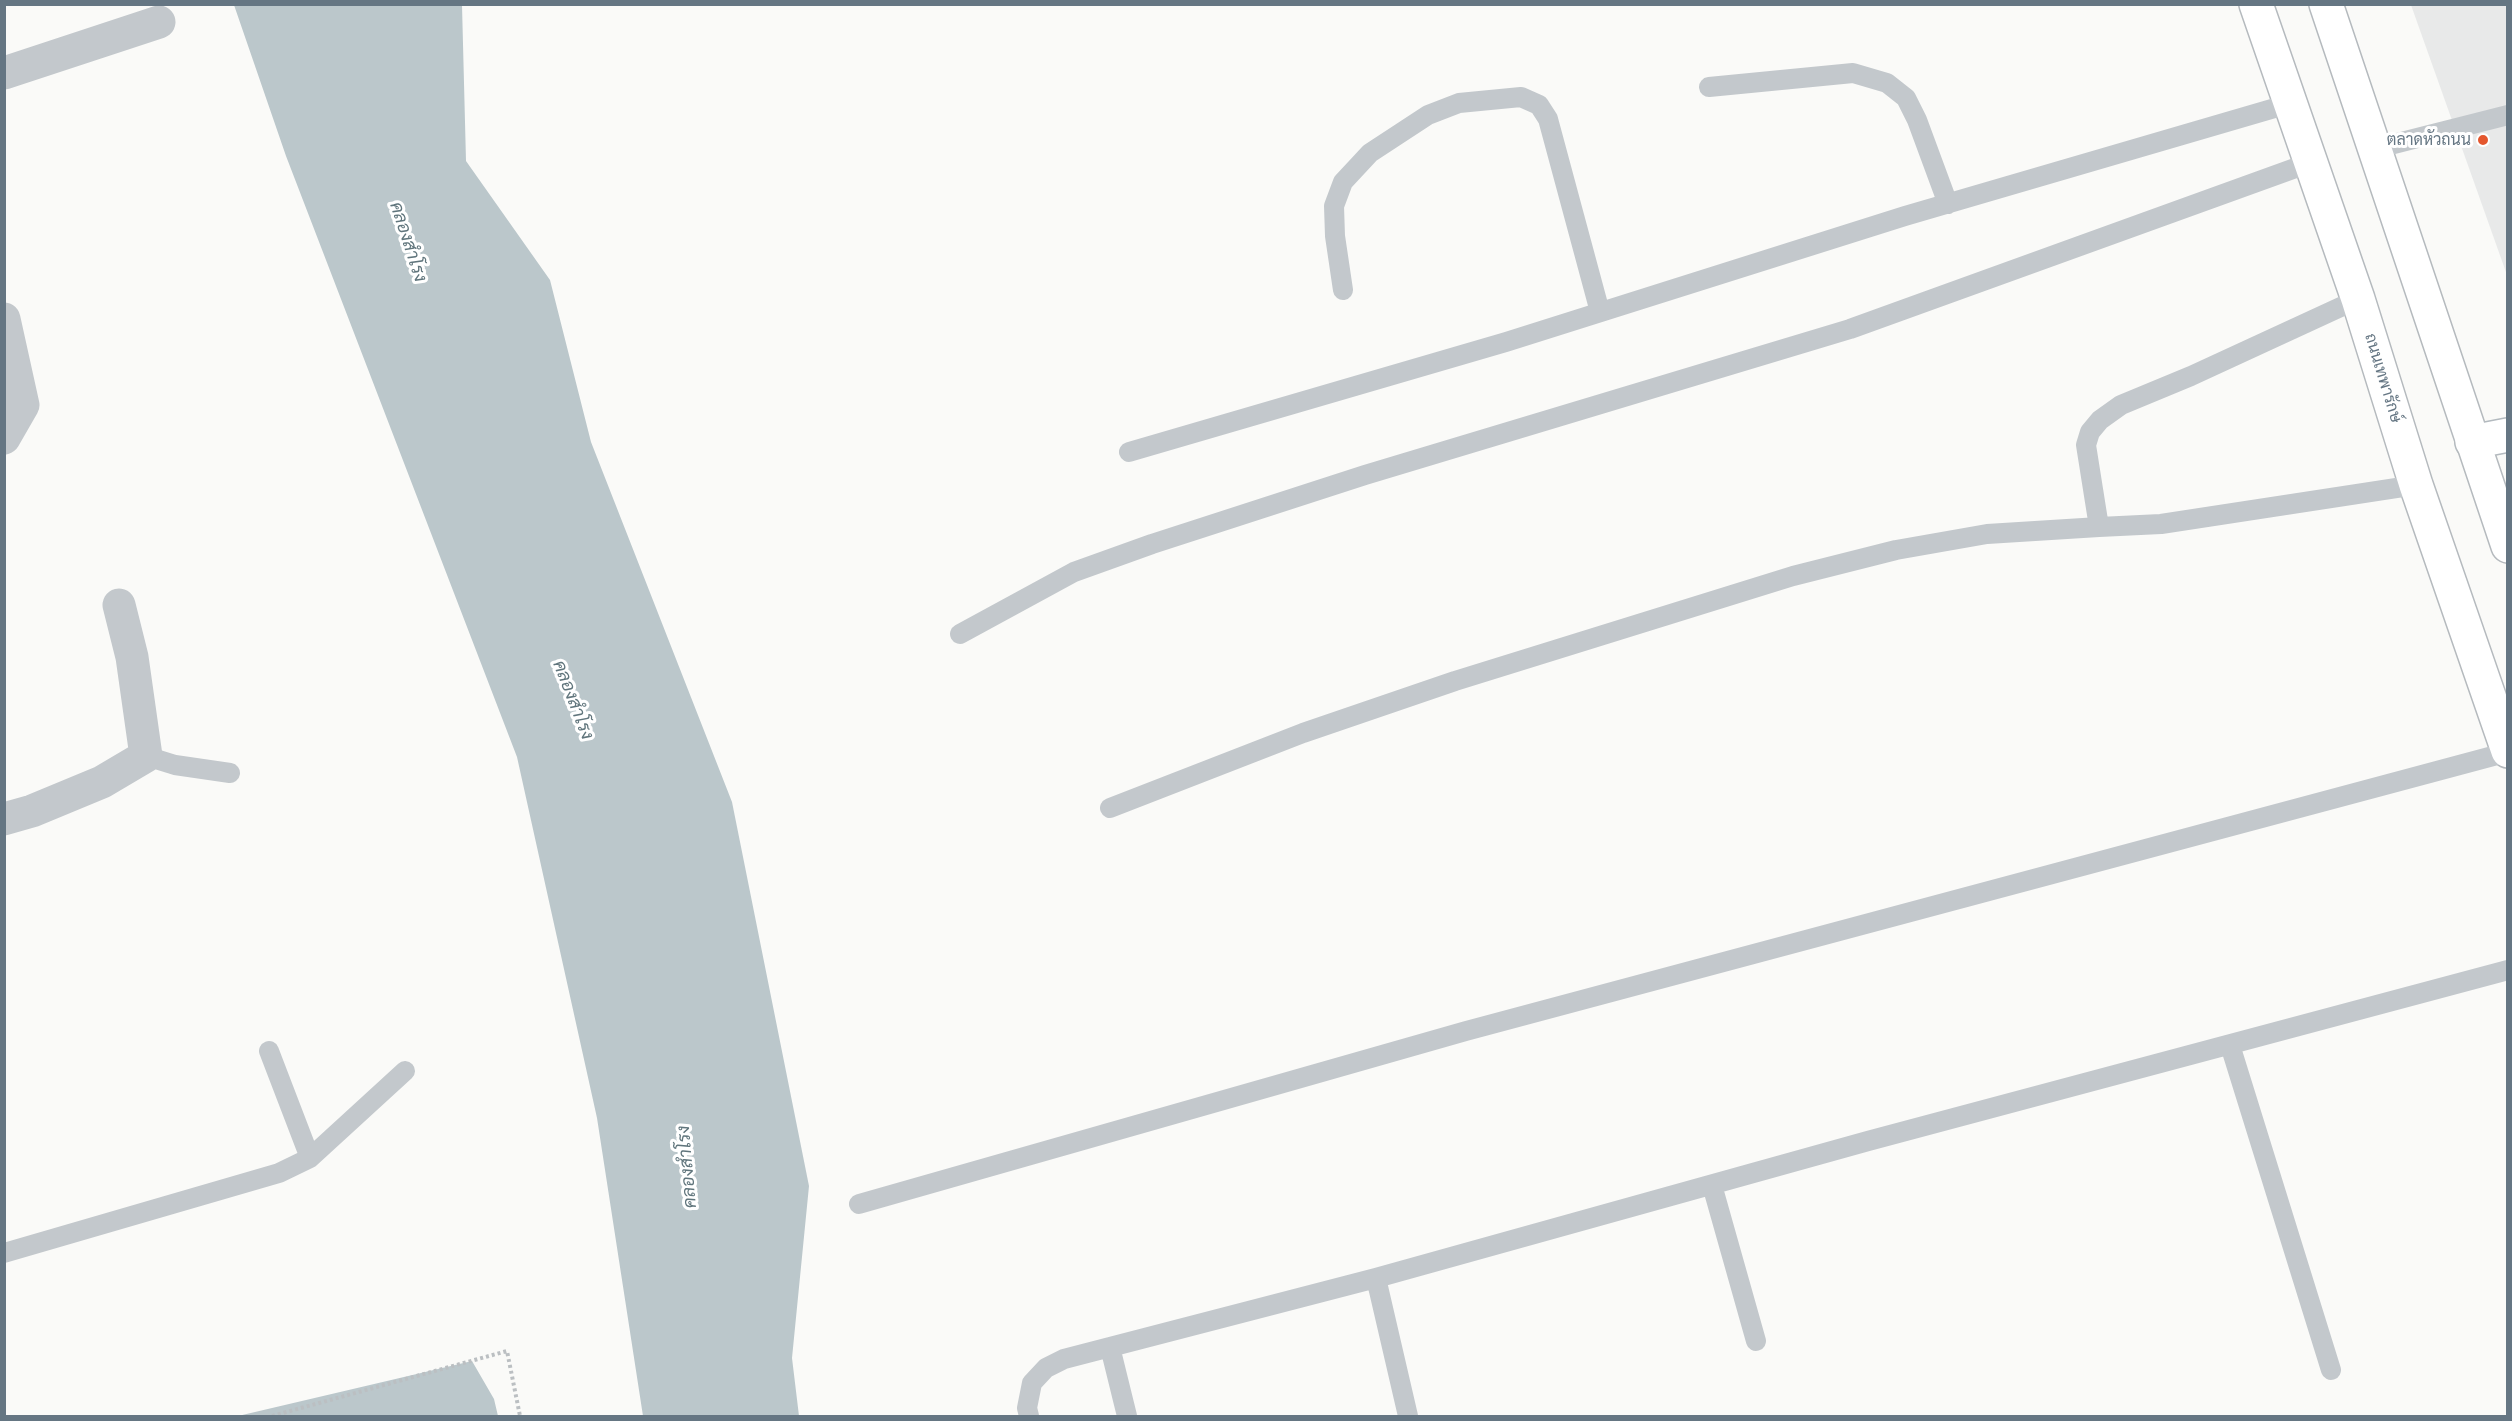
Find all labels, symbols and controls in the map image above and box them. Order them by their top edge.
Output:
place label: ตลาดหัวถนน [2387,130,2471,150]
marker: ตลาดหัวถนน [2476,133,2490,147]
water label: คลองสำโรง [385,199,431,285]
street label: ถนนเทพารักษ์ [2360,331,2406,425]
water label: คลองสำโรง [548,657,598,743]
water label: คลองสำโรง [673,1125,701,1209]

